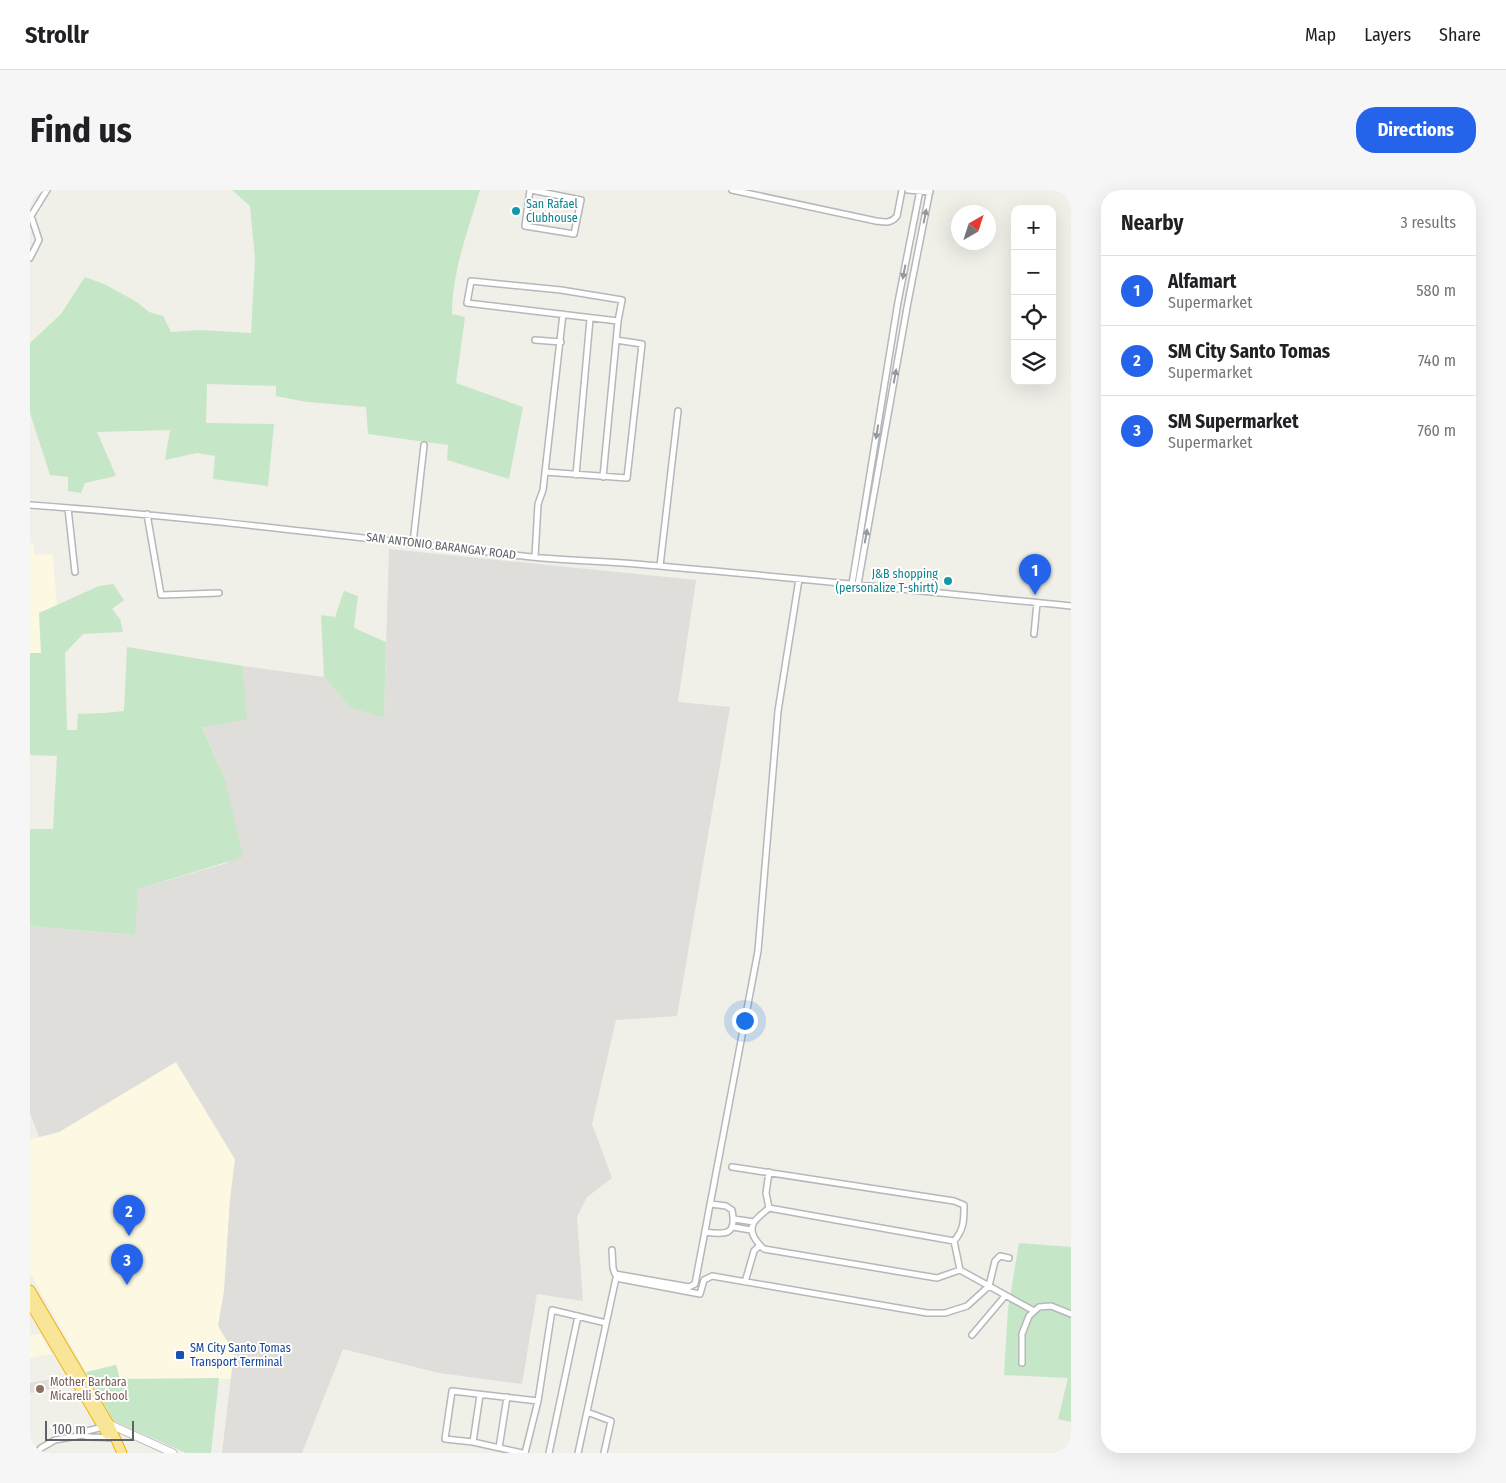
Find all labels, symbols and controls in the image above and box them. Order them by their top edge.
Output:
text: Strollr [25,21,89,49]
text: Map [1305,24,1336,46]
text: Layers [1364,24,1411,46]
text: Share [1439,24,1481,46]
button: Directions [1356,107,1476,153]
text: Find us [30,109,132,151]
place label: San Rafael Clubhouse [526,197,578,225]
marker: San Rafael Clubhouse [510,205,522,217]
north arrow [951,205,996,250]
map controls [1011,205,1056,385]
button: + [1011,205,1056,250]
one-way arrow [921,209,929,224]
text: Nearby [1121,210,1183,236]
text: 3 results [1400,213,1456,232]
button: − [1011,250,1056,295]
one-way arrow [899,265,907,281]
text: Alfamart [1168,270,1236,293]
text: 1 [1134,281,1140,300]
text: 580 m [1416,281,1456,300]
text: Supermarket [1168,293,1252,312]
button: locate [1011,295,1056,340]
button: layers [1011,340,1056,385]
text: SM City Santo Tomas [1168,340,1330,363]
text: 2 [1133,351,1141,370]
text: 740 m [1418,351,1456,370]
text: Supermarket [1168,363,1252,382]
one-way arrow [891,369,899,384]
text: SM Supermarket [1168,410,1299,433]
text: 3 [1133,421,1141,440]
text: 760 m [1418,421,1456,440]
one-way arrow [872,425,880,441]
text: Supermarket [1168,433,1252,452]
one-way arrow [863,528,871,544]
street label: SAN ANTONIO BARANGAY ROAD [365,530,517,562]
pin: 1 [1019,554,1051,595]
place label: J&B shopping (personalize T-shirtt) [836,567,938,595]
marker: J&B shopping (personalize T-shirtt) [942,575,954,587]
your location [732,1008,758,1034]
pin: 2 [113,1195,145,1236]
pin: 3 [111,1244,143,1285]
place label: SM City Santo Tomas Transport Terminal [190,1341,291,1369]
marker: SM City Santo Tomas Transport Terminal [174,1349,186,1361]
place label: Mother Barbara Micarelli School [50,1375,128,1403]
marker: Mother Barbara Micarelli School [34,1383,46,1395]
scale bar [45,1418,134,1441]
text: 100 m [52,1421,86,1438]

